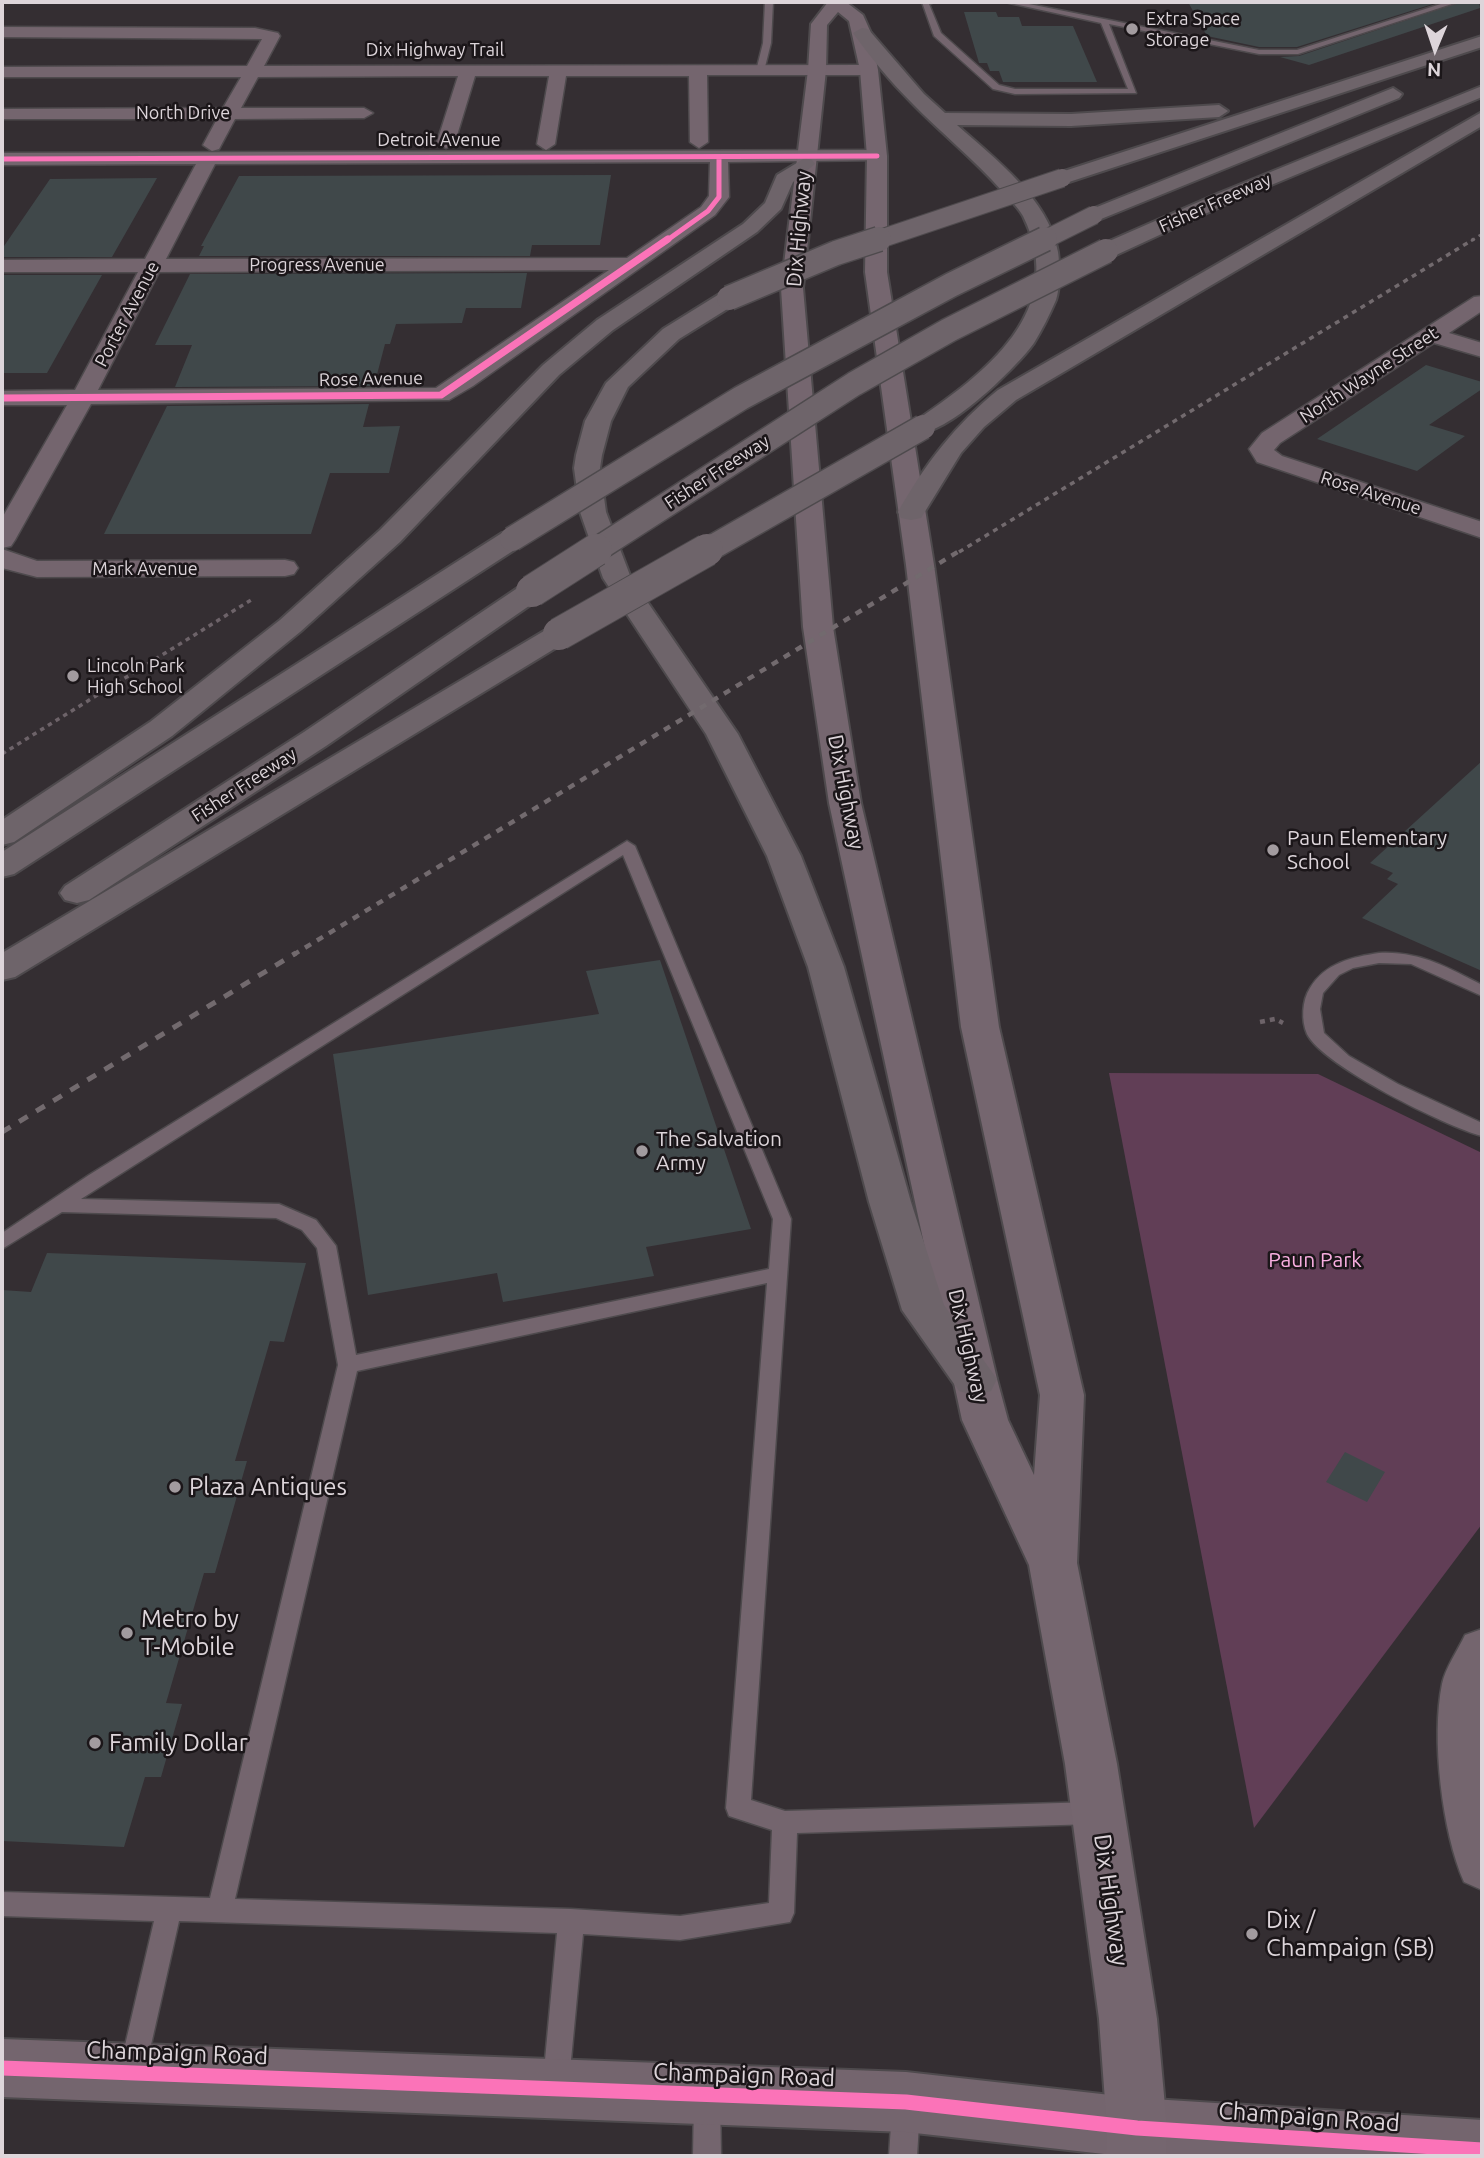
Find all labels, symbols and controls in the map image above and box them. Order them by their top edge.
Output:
place label: Extra Space Storage [1146,8,1240,50]
north arrow [1400,14,1470,84]
marker: Extra Space Storage [1124,21,1140,37]
street label: Dix Highway Trail [366,39,504,61]
text: N [1427,59,1442,81]
street label: North Drive [136,102,230,124]
street label: Detroit Avenue [377,129,501,151]
street label: Fisher Freeway [1156,169,1274,237]
street label: Dix Highway [781,170,817,288]
street label: Progress Avenue [249,254,385,276]
street label: Porter Avenue [90,258,164,370]
street label: North Wayne Street [1296,322,1442,428]
street label: Rose Avenue [319,367,423,391]
street label: Fisher Freeway [661,430,773,514]
street label: Rose Avenue [1318,467,1424,519]
street label: Mark Avenue [92,558,198,580]
place label: Lincoln Park High School [87,655,185,698]
marker: Lincoln Park High School [65,668,81,684]
street label: Dix Highway [823,733,869,851]
street label: Fisher Freeway [188,743,300,827]
place label: Paun Elementary School [1287,825,1447,875]
marker: Paun Elementary School [1265,842,1281,858]
place label: The Salvation Army [656,1126,782,1176]
marker: The Salvation Army [634,1143,650,1159]
park label: Paun Park [1268,1247,1362,1273]
street label: Dix Highway [943,1287,993,1405]
place label: Plaza Antiques [189,1473,347,1501]
marker: Plaza Antiques [167,1479,183,1495]
place label: Metro by T-Mobile [141,1605,239,1661]
marker: Metro by T-Mobile [119,1625,135,1641]
place label: Family Dollar [109,1729,248,1757]
marker: Family Dollar [87,1735,103,1751]
street label: Dix Highway [1087,1832,1135,1968]
place label: Dix / Champaign (SB) [1266,1906,1435,1962]
marker: Dix / Champaign (SB) [1244,1926,1260,1942]
street label: Champaign Road [86,2035,268,2071]
street label: Champaign Road [653,2057,835,2093]
street label: Champaign Road [1217,2096,1401,2138]

